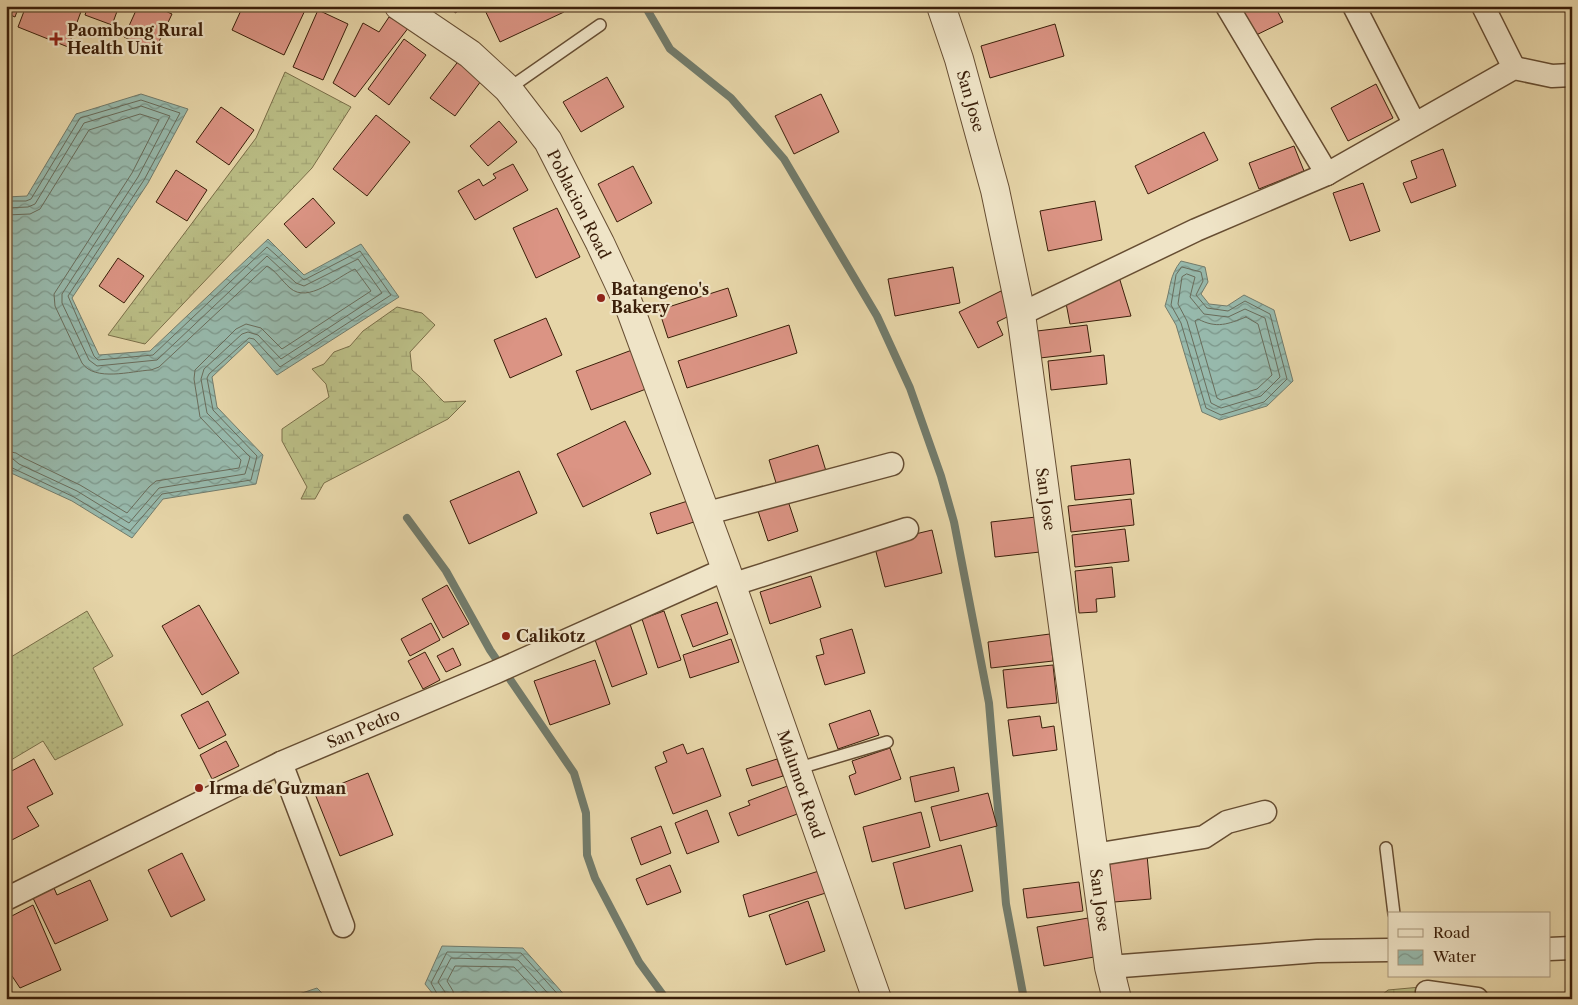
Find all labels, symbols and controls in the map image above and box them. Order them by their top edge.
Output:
place label: Paombong Rural Health Unit [67,20,204,58]
marker: Paombong Rural Health Unit [49,32,63,46]
street label: San Jose [953,68,989,134]
street label: Poblacion Road [543,146,615,262]
place label: Batangeno's Bakery [611,279,709,317]
marker: Batangeno's Bakery [595,292,607,304]
street label: San Jose [1032,466,1060,532]
place label: Calikotz [516,626,585,646]
marker: Calikotz [500,630,512,642]
street label: San Pedro [323,704,403,752]
street label: Malumot Road [773,727,829,841]
place label: Irma de Guzman [209,778,346,798]
marker: Irma de Guzman [193,782,205,794]
street label: San Jose [1086,867,1114,933]
legend [1388,912,1550,978]
text: Road [1433,923,1470,942]
text: Water [1432,947,1477,966]

